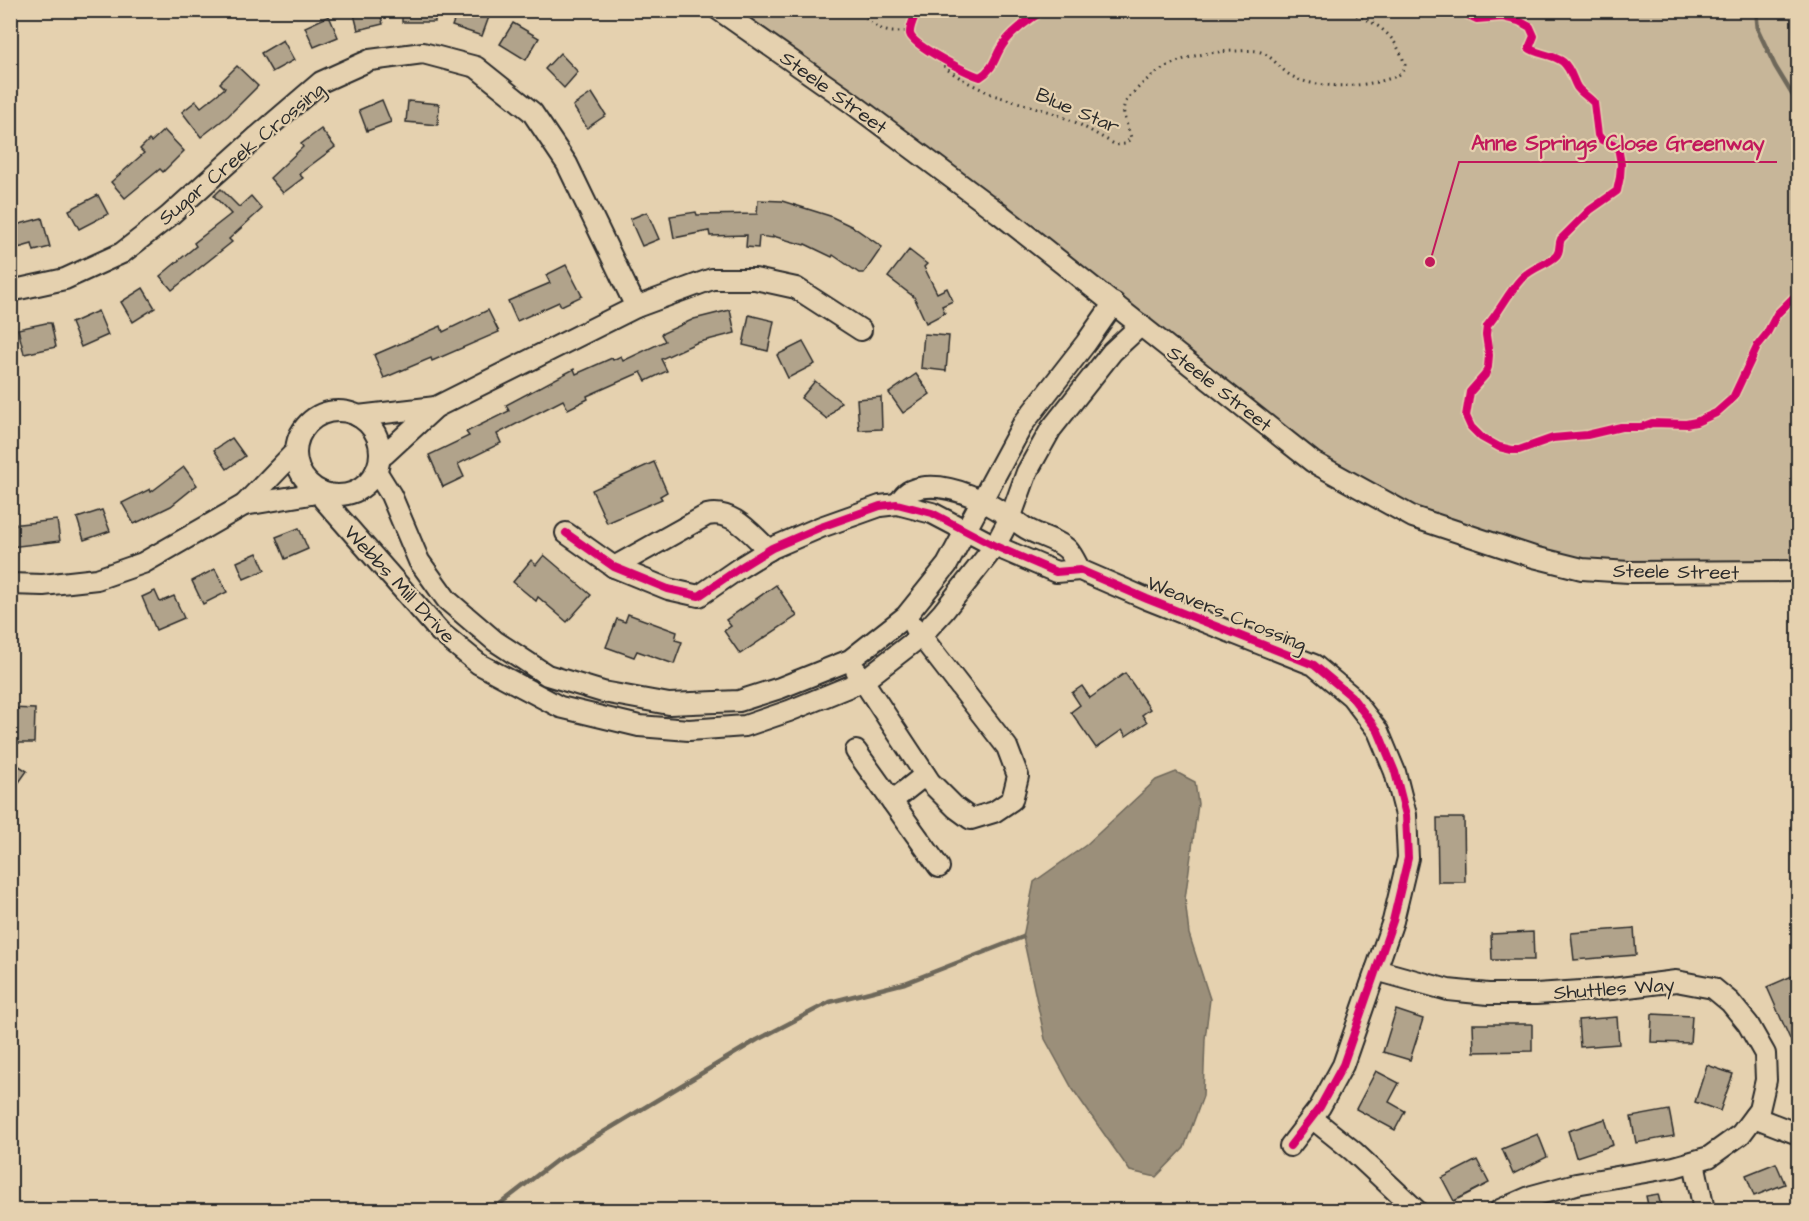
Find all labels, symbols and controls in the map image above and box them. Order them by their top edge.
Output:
street label: Steele Street [774,44,893,141]
street label: Sugar Creek Crossing [152,76,332,233]
street label: Blue Star [1031,81,1124,141]
callout: Anne Springs Close Greenway [1459,123,1777,162]
text: Anne Springs Close Greenway [1471,129,1765,161]
street label: Steele Street [1161,339,1278,439]
street label: Webbs Mill Drive [337,519,462,650]
street label: Steele Street [1613,557,1739,587]
street label: Weavers Crossing [1142,569,1311,660]
street label: Shuttles Way [1553,971,1676,1008]

